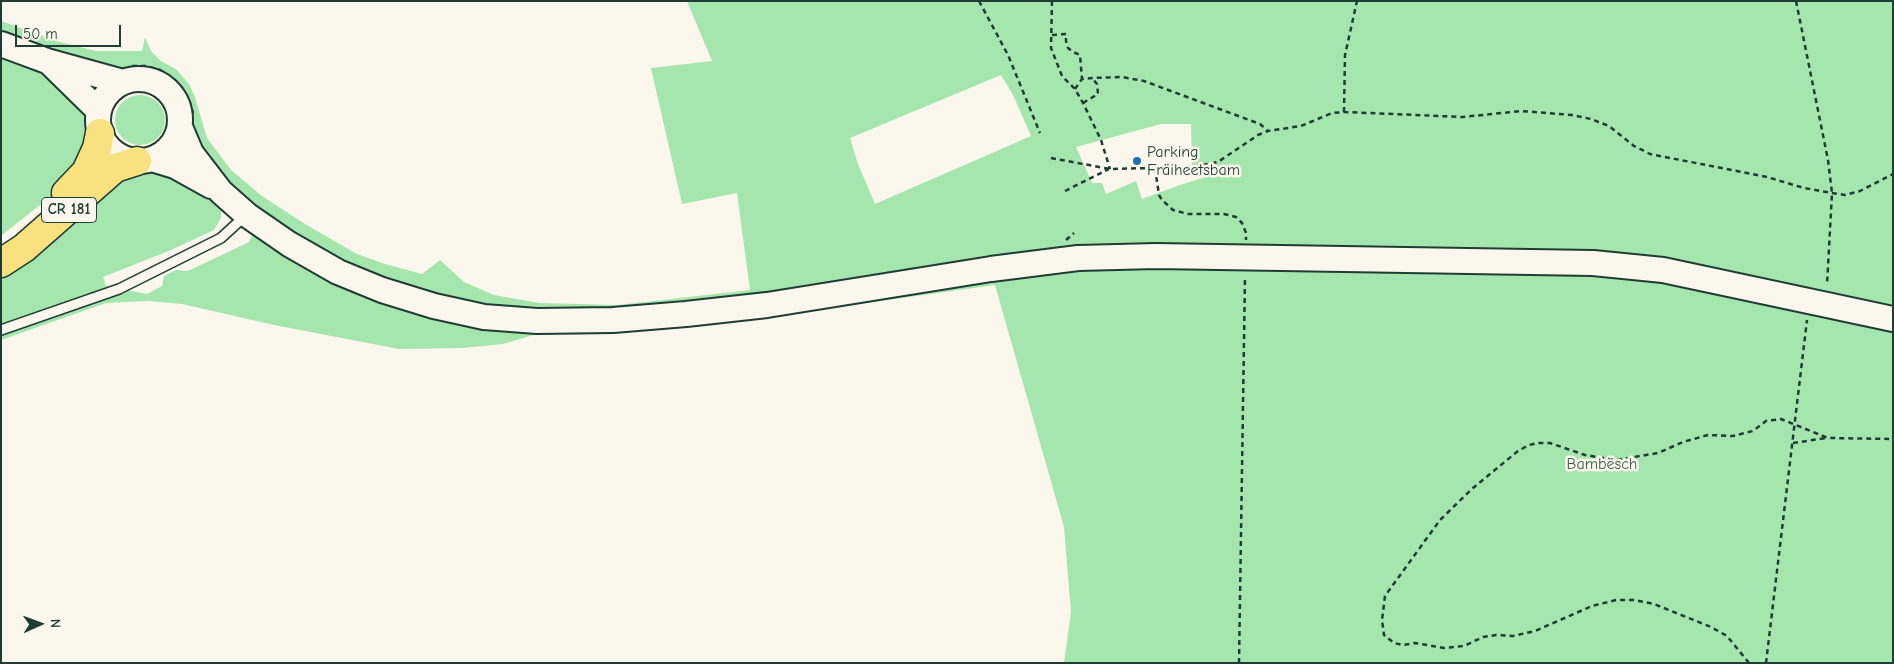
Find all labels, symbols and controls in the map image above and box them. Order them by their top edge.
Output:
scale bar [18,15,124,47]
text: 50 m [23,25,58,43]
place label: Parking Fräiheetsbam [1147,142,1240,180]
marker: Parking Fräiheetsbam [1131,155,1143,167]
road number: CR 181 [42,198,96,222]
park label: Bambësch [1567,454,1637,474]
north arrow [15,599,65,649]
text: N [47,619,64,628]

